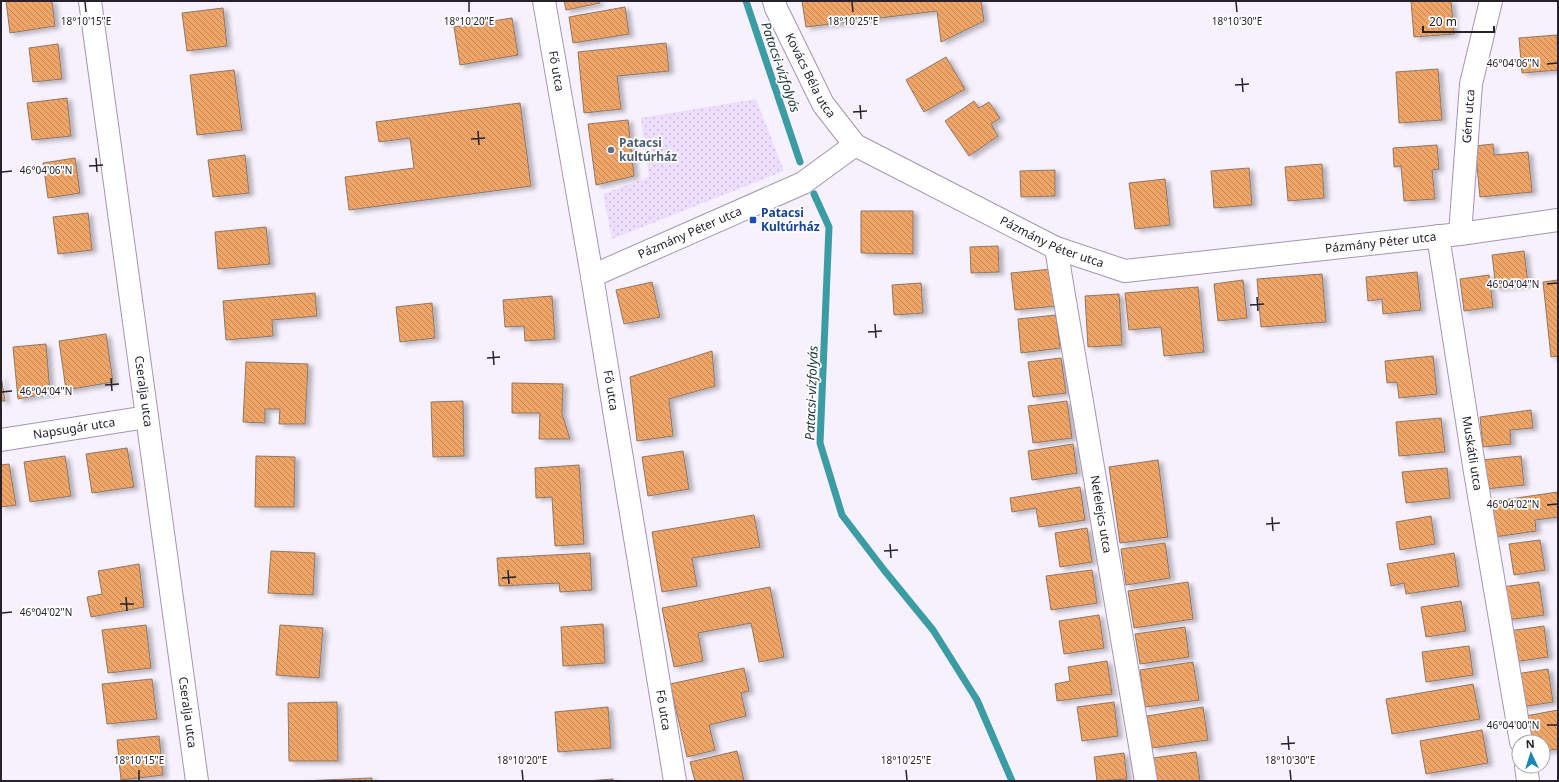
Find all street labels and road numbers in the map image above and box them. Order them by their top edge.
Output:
street label: Kovács Béla utca [781,30,840,121]
street label: Fő utca [545,49,569,92]
street label: Gém utca [1458,89,1479,144]
street label: Pázmány Péter utca [635,202,744,263]
street label: Pázmány Péter utca [997,212,1106,271]
street label: Pázmány Péter utca [1324,228,1437,257]
street label: Cseralja utca [131,354,157,428]
street label: Fő utca [600,369,623,412]
street label: Napsugár utca [32,413,116,443]
street label: Muskátli utca [1458,415,1487,492]
street label: Nefelejcs utca [1087,474,1116,554]
street label: Cseralja utca [175,675,201,749]
street label: Fő utca [652,688,676,731]

